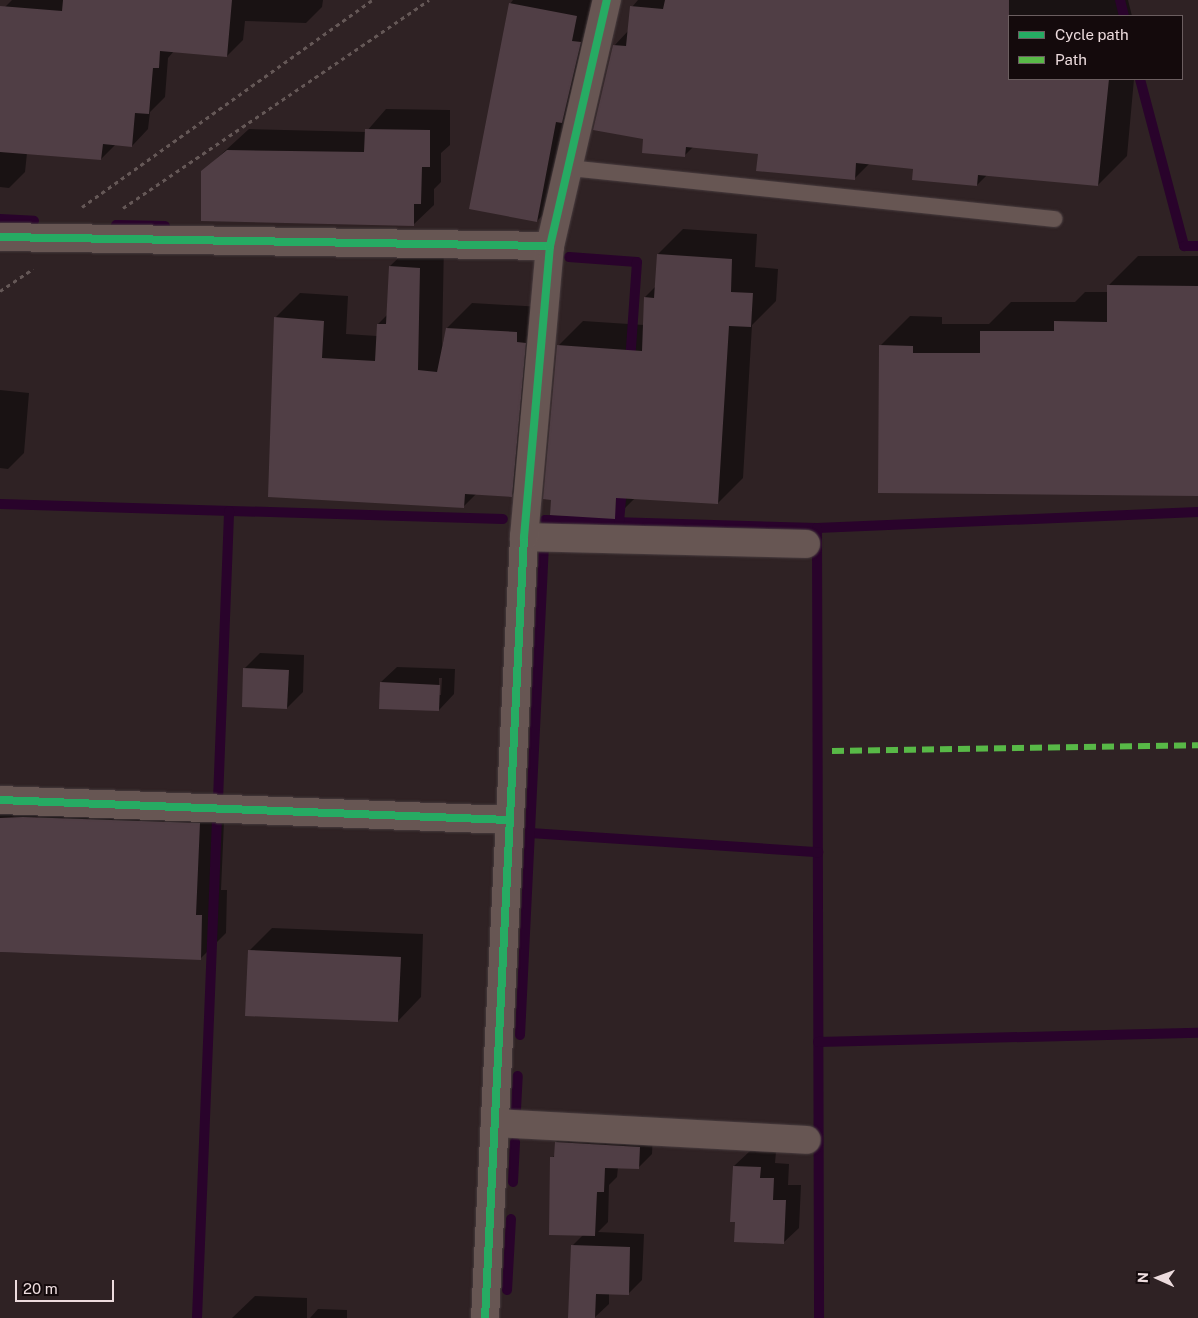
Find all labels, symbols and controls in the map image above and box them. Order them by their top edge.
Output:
legend [1008,15,1183,80]
text: Cycle path [1055,26,1129,43]
text: Path [1055,51,1087,68]
north arrow [1133,1253,1183,1303]
scale bar [18,1270,116,1302]
text: N [1135,1272,1151,1283]
text: 20 m [23,1280,58,1297]

